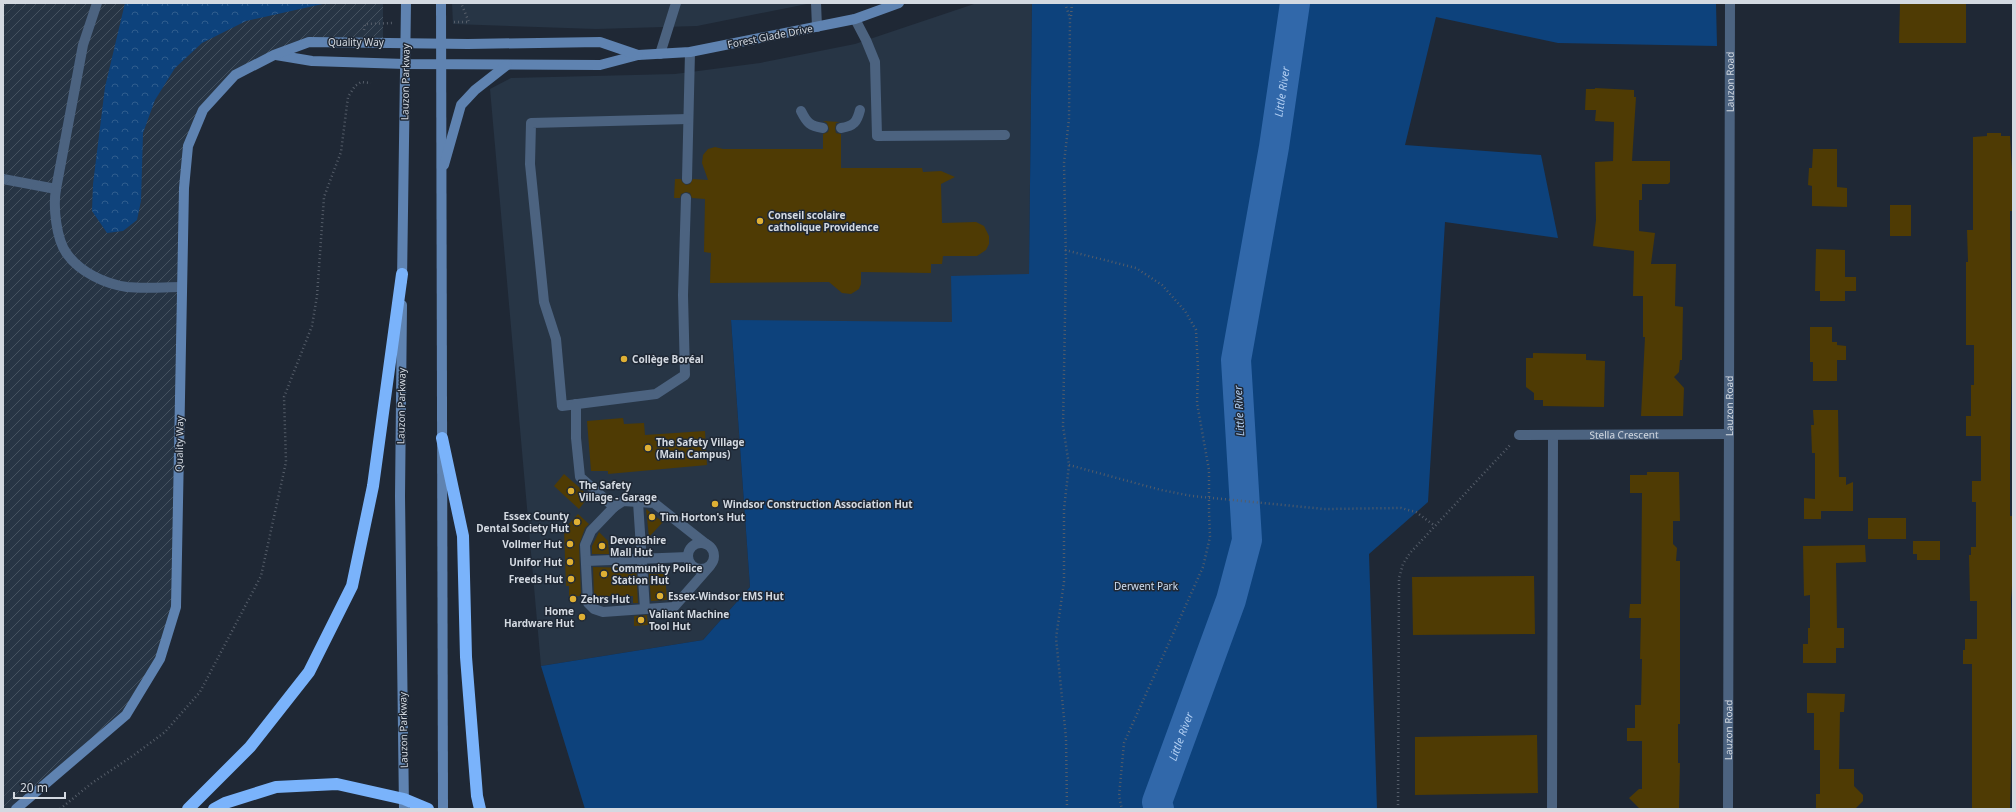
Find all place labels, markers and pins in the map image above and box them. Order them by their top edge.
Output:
place label: Conseil scolaire catholique Providence [768,208,879,234]
marker: Conseil scolaire catholique Providence [755,216,765,226]
place label: Collège Boréal [632,352,704,366]
marker: Collège Boréal [619,354,629,364]
place label: The Safety Village (Main Campus) [656,435,745,461]
marker: The Safety Village (Main Campus) [643,443,653,453]
place label: The Safety Village - Garage [579,478,657,504]
marker: The Safety Village - Garage [566,486,576,496]
place label: Windsor Construction Association Hut [723,497,913,511]
marker: Windsor Construction Association Hut [710,499,720,509]
place label: Essex County Dental Society Hut [476,509,570,535]
place label: Tim Horton's Hut [660,510,746,524]
marker: Tim Horton's Hut [647,512,657,522]
marker: Essex County Dental Society Hut [572,517,582,527]
place label: Devonshire Mall Hut [610,533,666,559]
place label: Vollmer Hut [502,537,563,551]
marker: Vollmer Hut [565,539,575,549]
marker: Devonshire Mall Hut [597,541,607,551]
place label: Unifor Hut [509,555,563,569]
marker: Unifor Hut [565,557,575,567]
place label: Community Police Station Hut [612,561,702,587]
marker: Community Police Station Hut [599,569,609,579]
place label: Freeds Hut [509,572,564,586]
marker: Freeds Hut [566,574,576,584]
place label: Essex-Windsor EMS Hut [668,589,784,603]
marker: Essex-Windsor EMS Hut [655,591,665,601]
place label: Zehrs Hut [581,592,631,606]
marker: Zehrs Hut [568,594,578,604]
place label: Home Hardware Hut [504,604,575,630]
place label: Valiant Machine Tool Hut [649,607,729,633]
marker: Home Hardware Hut [577,612,587,622]
marker: Valiant Machine Tool Hut [636,615,646,625]

